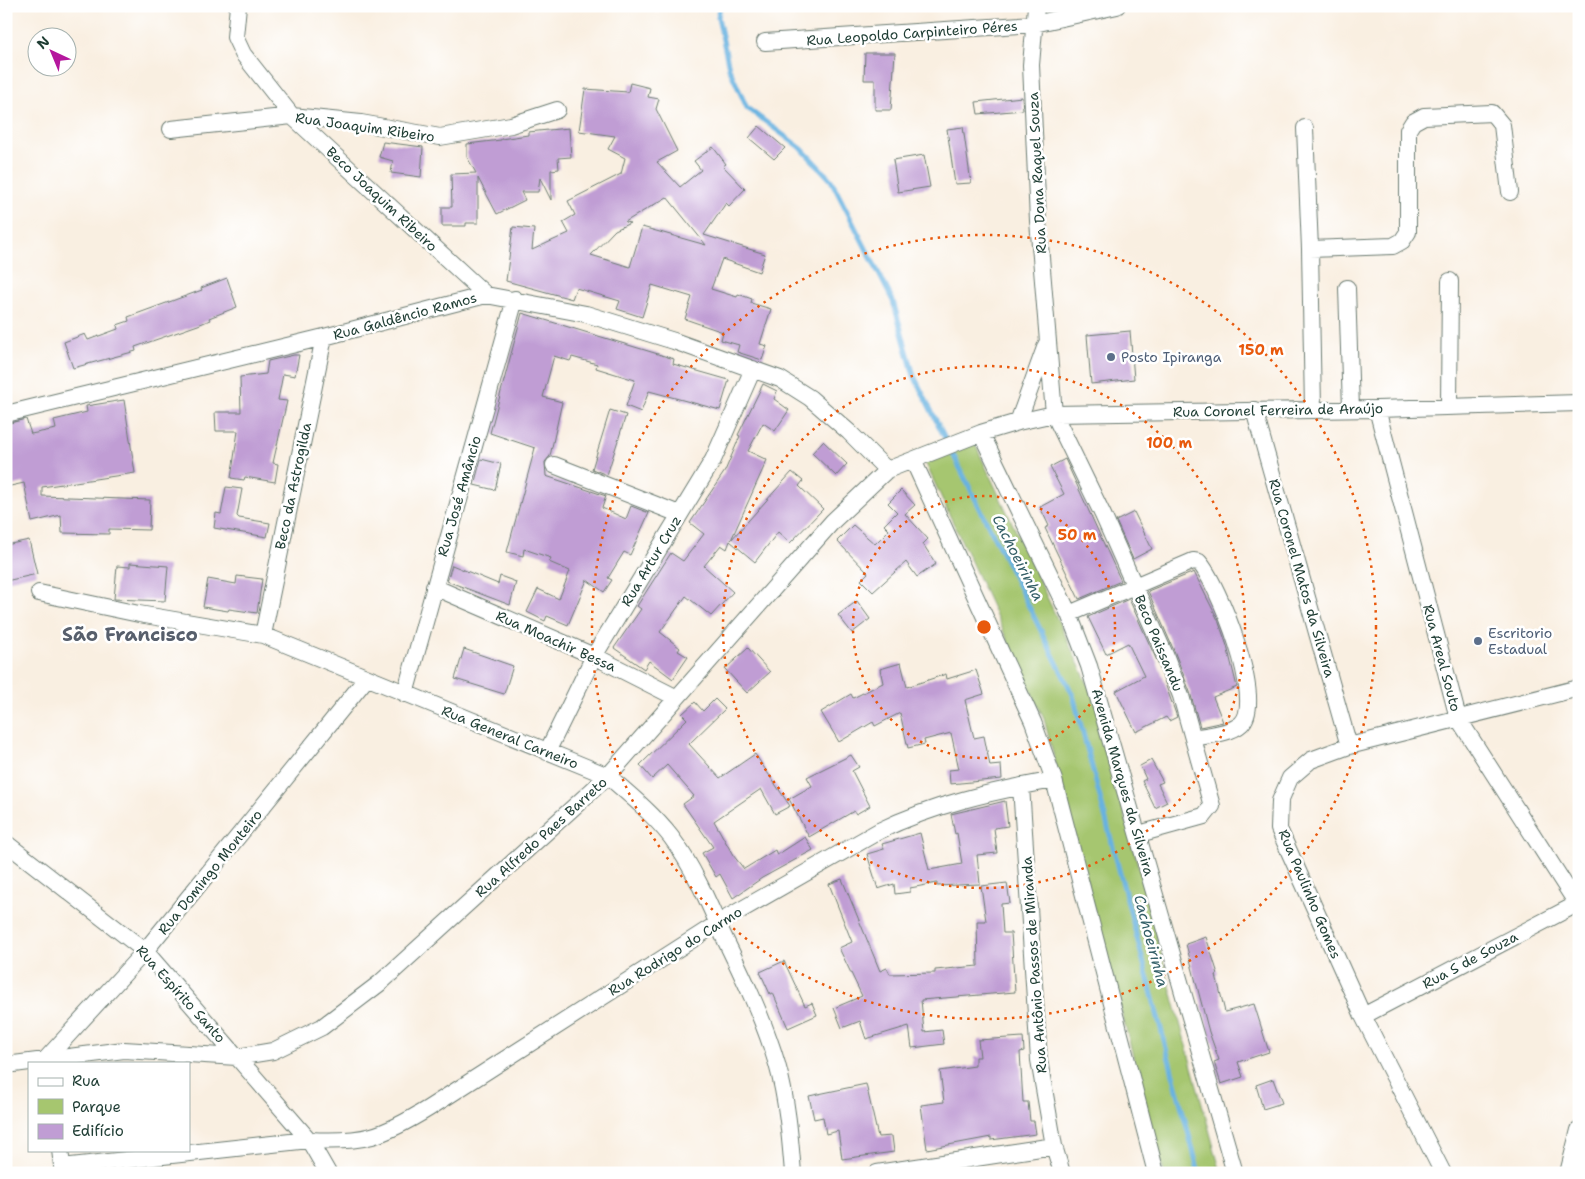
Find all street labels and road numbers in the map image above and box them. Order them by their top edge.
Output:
street label: Rua Leopoldo Carpinteiro Péres [806,17,1018,49]
street label: Rua Dona Raquel Souza [1024,91,1050,254]
street label: Rua Joaquim Ribeiro [294,108,436,146]
street label: Beco Joaquim Ribeiro [323,143,441,255]
street label: Rua Galdêncio Ramos [331,288,479,344]
street label: Rua Coronel Ferreira de Araújo [1173,399,1383,421]
street label: Beco da Astrogilda [271,421,315,551]
street label: Rua José Amâncio [433,433,485,559]
street label: Rua Coronel Matos da Silveira [1265,477,1339,680]
street label: Rua Artur Cruz [617,512,685,610]
street label: Beco Paissandu [1131,592,1187,694]
street label: Rua Areal Souto [1419,602,1465,714]
street label: Rua Moachir Bessa [493,606,619,676]
street label: Avenida Marques da Silveira [1088,686,1158,878]
street label: Rua General Carneiro [439,701,581,773]
street label: Rua Alfredo Paes Barreto [471,773,611,901]
street label: Rua Domingo Monteiro [154,806,266,938]
street label: Rua Paulinho Gomes [1275,827,1345,961]
street label: Rua Antônio Passos de Miranda [1017,856,1051,1074]
street label: Rua Rodrigo do Carmo [605,902,745,1000]
street label: Rua S de Souza [1419,927,1521,993]
street label: Rua Espírito Santo [132,941,230,1047]

